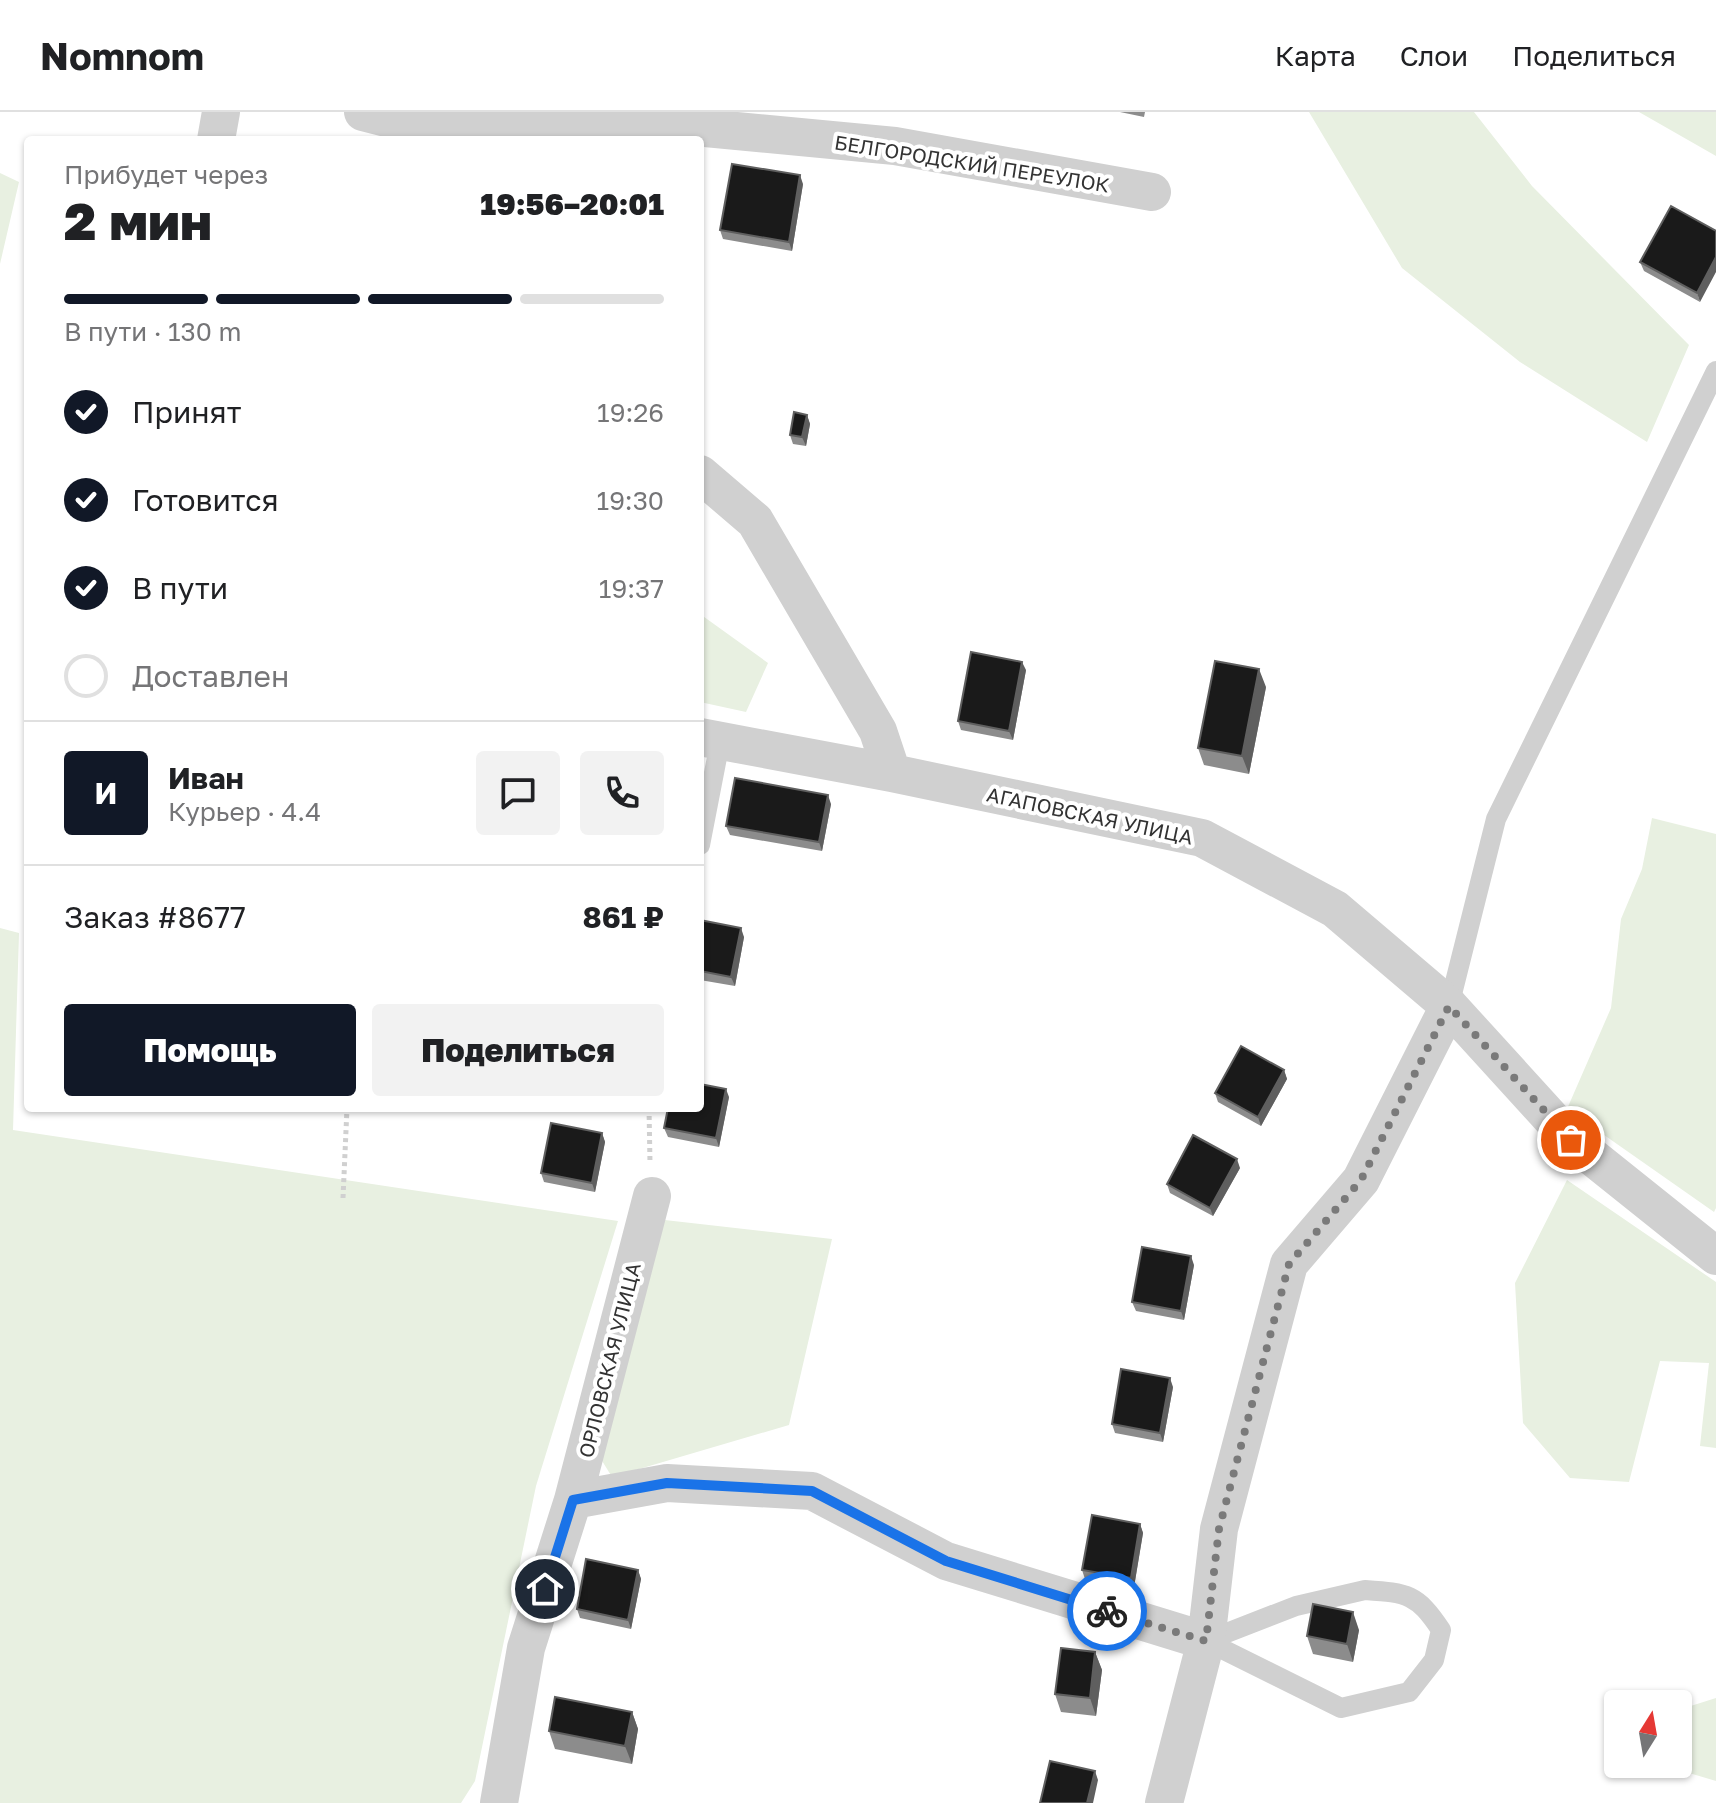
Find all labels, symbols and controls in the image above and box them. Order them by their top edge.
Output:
text: Nomnom [40,33,204,78]
text: Карта [1275,39,1356,72]
text: Слои [1400,39,1468,72]
text: Поделиться [1512,39,1676,72]
street label: БЕЛГОРОДСКИЙ ПЕРЕУЛОК [833,129,1111,197]
text: Прибудет через [64,159,268,190]
text: 19:56–20:01 [480,186,664,222]
text: 2 мин [64,189,212,251]
text: В пути · 130 m [64,316,241,347]
icon: check [64,390,108,434]
text: Принят [132,394,241,430]
text: 19:26 [597,397,664,428]
icon: check [64,478,108,522]
text: Готовится [132,482,279,518]
text: 19:30 [597,485,664,516]
icon: check [64,566,108,610]
text: В пути [132,570,228,606]
text: 19:37 [599,573,664,604]
text: Доставлен [132,658,289,694]
button: chat [476,751,560,835]
button: phone [580,751,664,835]
text: Иван [168,760,244,796]
text: И [95,775,117,811]
street label: АГАПОВСКАЯ УЛИЦА [985,781,1195,849]
text: Курьер · 4.4 [168,796,321,827]
text: Заказ #8677 [64,899,246,935]
text: 861 ₽ [583,899,664,935]
button: Помощь [64,1004,356,1096]
button: Поделиться [372,1004,664,1096]
pin [1537,1106,1605,1174]
icon: bag [1549,1118,1593,1162]
street label: ОРЛОВСКАЯ УЛИЦА [573,1260,645,1460]
pin [511,1555,579,1623]
icon: home [523,1567,567,1611]
courier [1067,1571,1147,1651]
icon: bike [1085,1589,1129,1633]
north arrow [1604,1690,1692,1778]
map controls [1604,1690,1692,1778]

